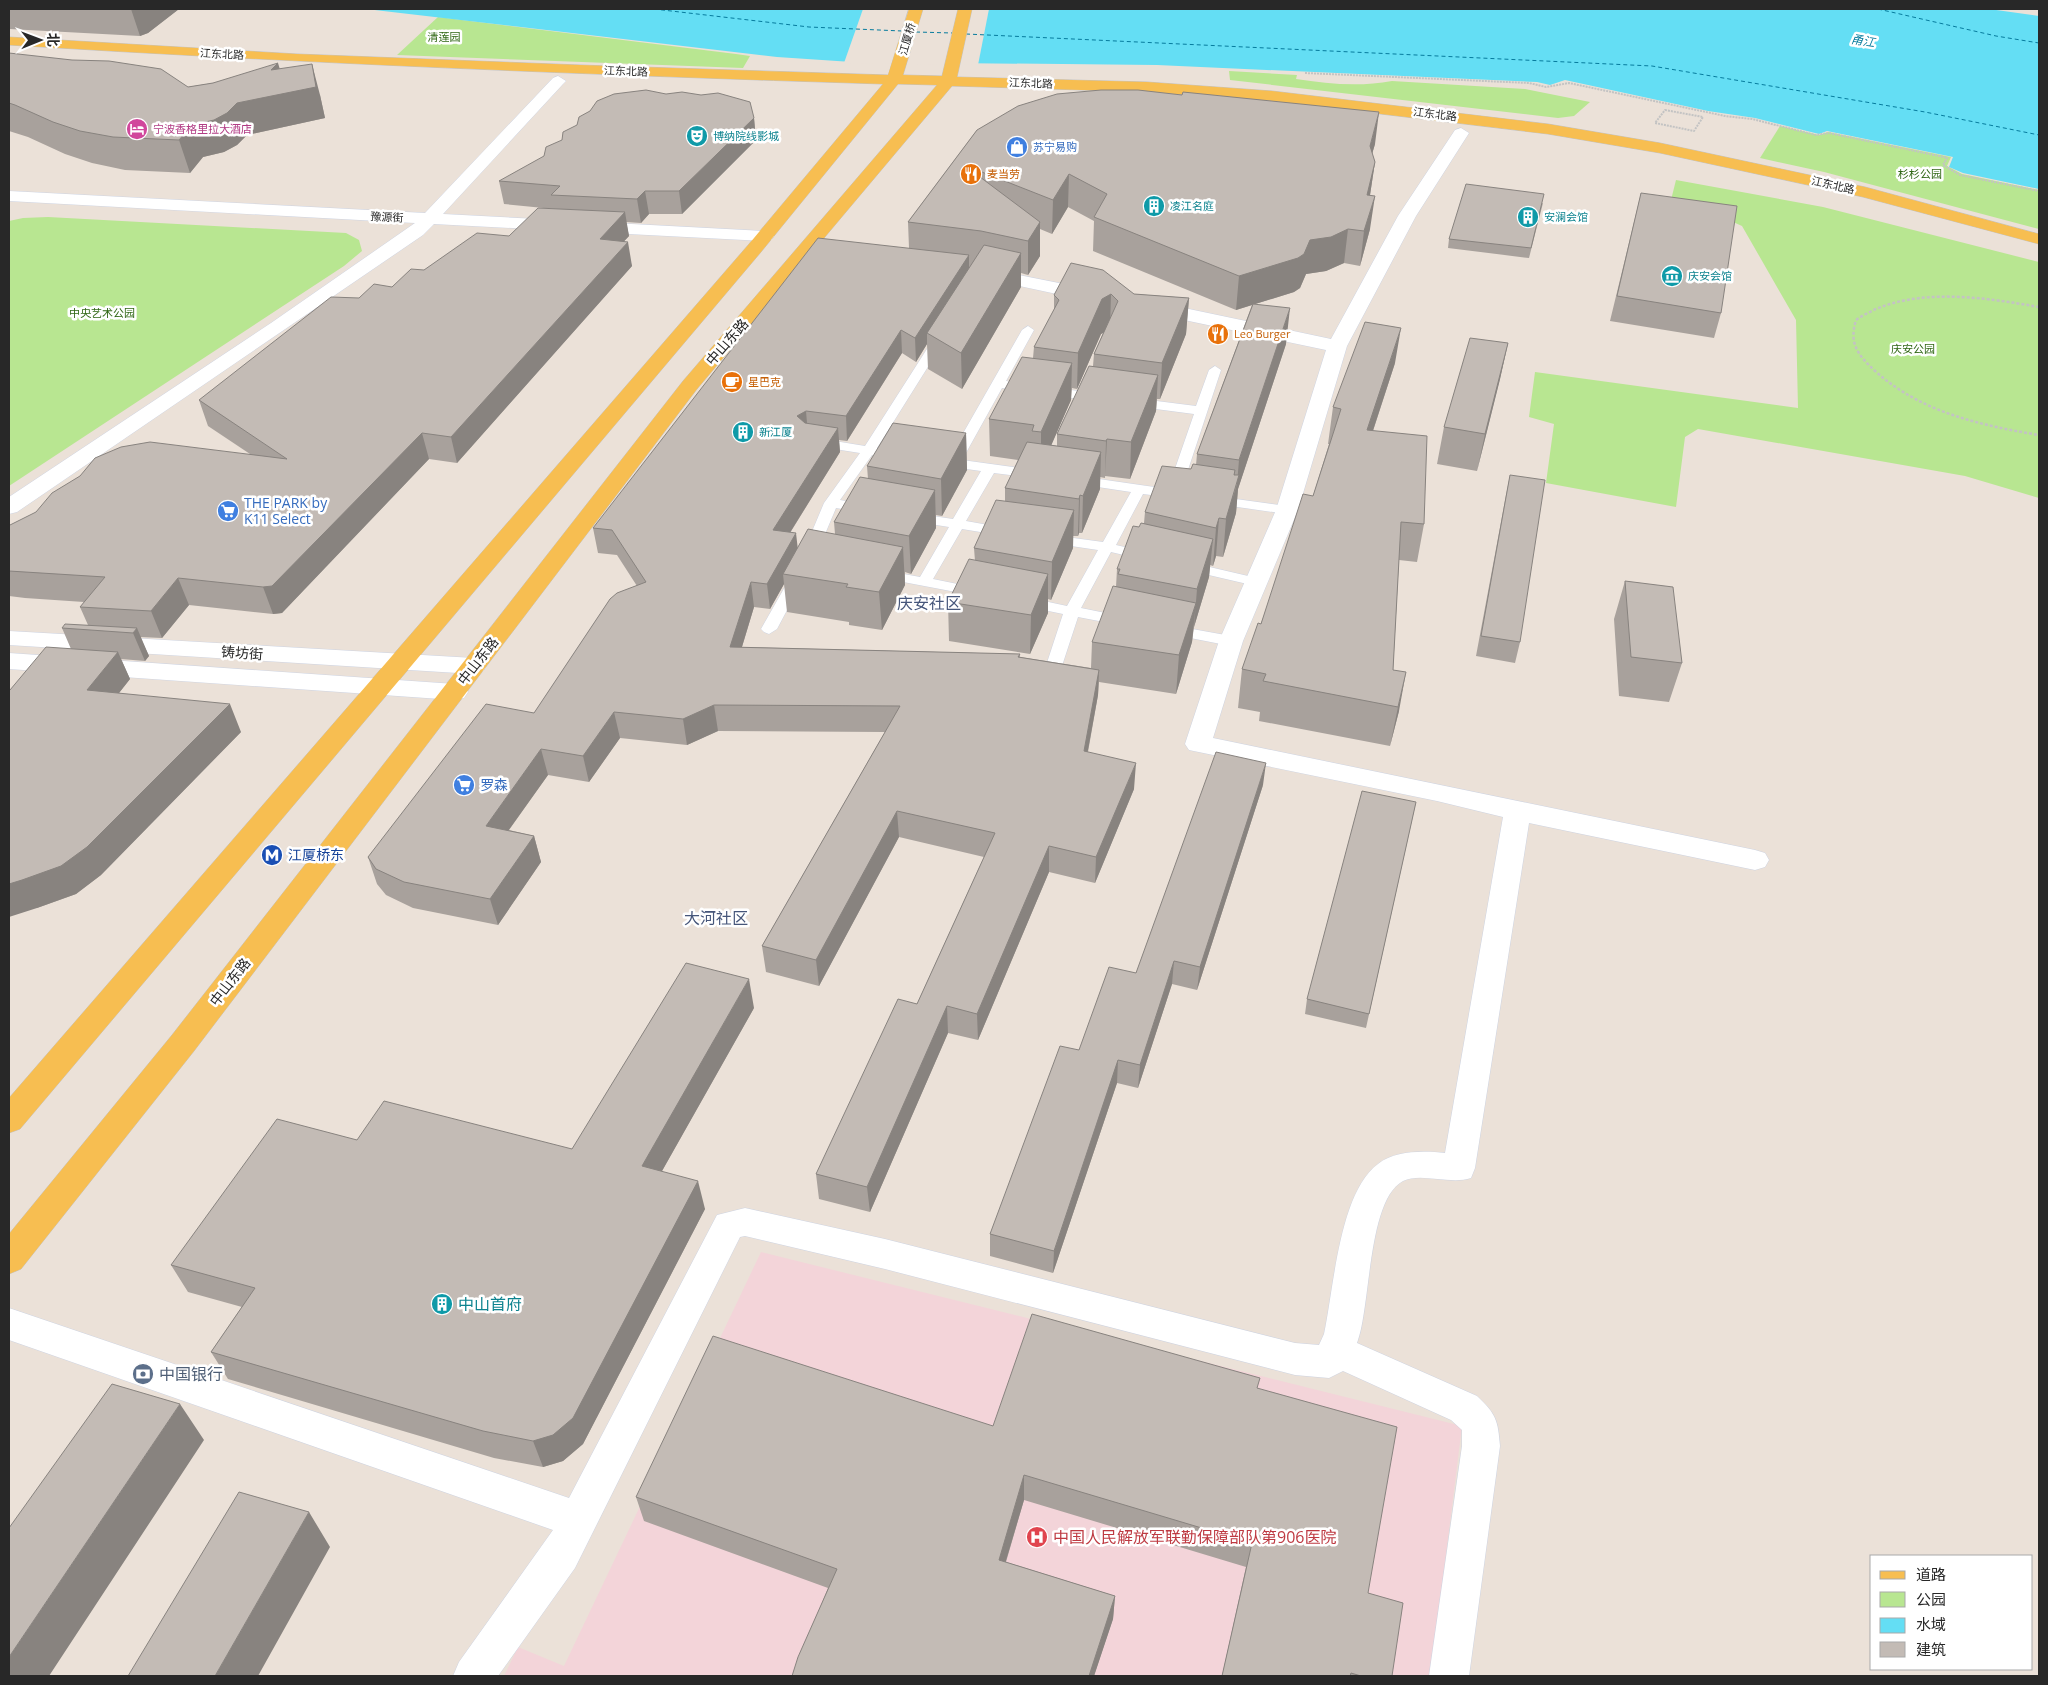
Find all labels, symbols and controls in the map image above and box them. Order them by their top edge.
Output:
north arrow [15,15,65,65]
street label: 江厦桥 [895,21,918,57]
park label: 清莲园 [428,29,461,44]
water label: 甬江 [1850,30,1878,51]
text: 北 [44,33,63,47]
street label: 江东北路 [200,45,244,62]
street label: 江东北路 [604,62,648,79]
street label: 江东北路 [1009,74,1053,91]
street label: 江东北路 [1412,103,1458,124]
hotel icon: 宁波香格里拉大酒店 [125,117,149,141]
place label: 宁波香格里拉大酒店 [153,121,252,136]
theatre icon: 博纳院线影城 [685,124,709,148]
place label: 博纳院线影城 [713,128,779,143]
shop icon: 苏宁易购 [1005,135,1029,159]
place label: 苏宁易购 [1033,139,1077,154]
restaurant icon: 麦当劳 [959,162,983,186]
place label: 麦当劳 [987,166,1020,181]
park label: 杉杉公园 [1898,166,1942,181]
street label: 江东北路 [1810,172,1856,197]
building icon: 凌江名庭 [1142,194,1166,218]
place label: 凌江名庭 [1170,198,1214,213]
building icon: 安澜会馆 [1516,205,1540,229]
street label: 豫源街 [370,208,404,225]
place label: 安澜会馆 [1544,209,1588,224]
museum icon: 庆安会馆 [1660,264,1684,288]
place label: 庆安会馆 [1688,268,1732,283]
park label: 中央艺术公园 [69,305,135,320]
street label: 中山东路 [701,314,752,369]
restaurant icon: Leo Burger [1206,322,1230,346]
place label: Leo Burger [1234,326,1291,341]
park label: 庆安公园 [1891,341,1935,356]
cafe icon: 星巴克 [720,370,744,394]
place label: 星巴克 [748,374,781,389]
building icon: 新江厦 [731,420,755,444]
place label: 新江厦 [759,424,792,439]
place label: THE PARK by K11 Select [244,493,328,528]
supermarket icon: THE PARK by K11 Select [216,499,240,523]
district label: 庆安社区 [897,592,961,614]
street label: 中山东路 [453,633,502,689]
street label: 铸坊街 [220,642,264,663]
supermarket icon: 罗森 [452,773,476,797]
place label: 罗森 [480,775,508,794]
metro station icon: 江厦桥东 [260,843,284,867]
place label: 江厦桥东 [288,845,344,864]
district label: 大河社区 [684,907,748,929]
street label: 中山东路 [205,954,254,1010]
building icon: 中山首府 [430,1292,454,1316]
place label: 中山首府 [458,1293,522,1315]
bank icon: 中国银行 [131,1362,155,1386]
place label: 中国银行 [159,1363,223,1385]
hospital icon: 中国人民解放军联勤保障部队第906医院 [1025,1525,1049,1549]
place label: 中国人民解放军联勤保障部队第906医院 [1053,1526,1336,1548]
legend [1870,1555,2033,1670]
text: 道路 [1916,1564,1946,1584]
text: 公园 [1916,1589,1946,1609]
text: 水域 [1916,1614,1946,1634]
text: 建筑 [1916,1639,1946,1659]

